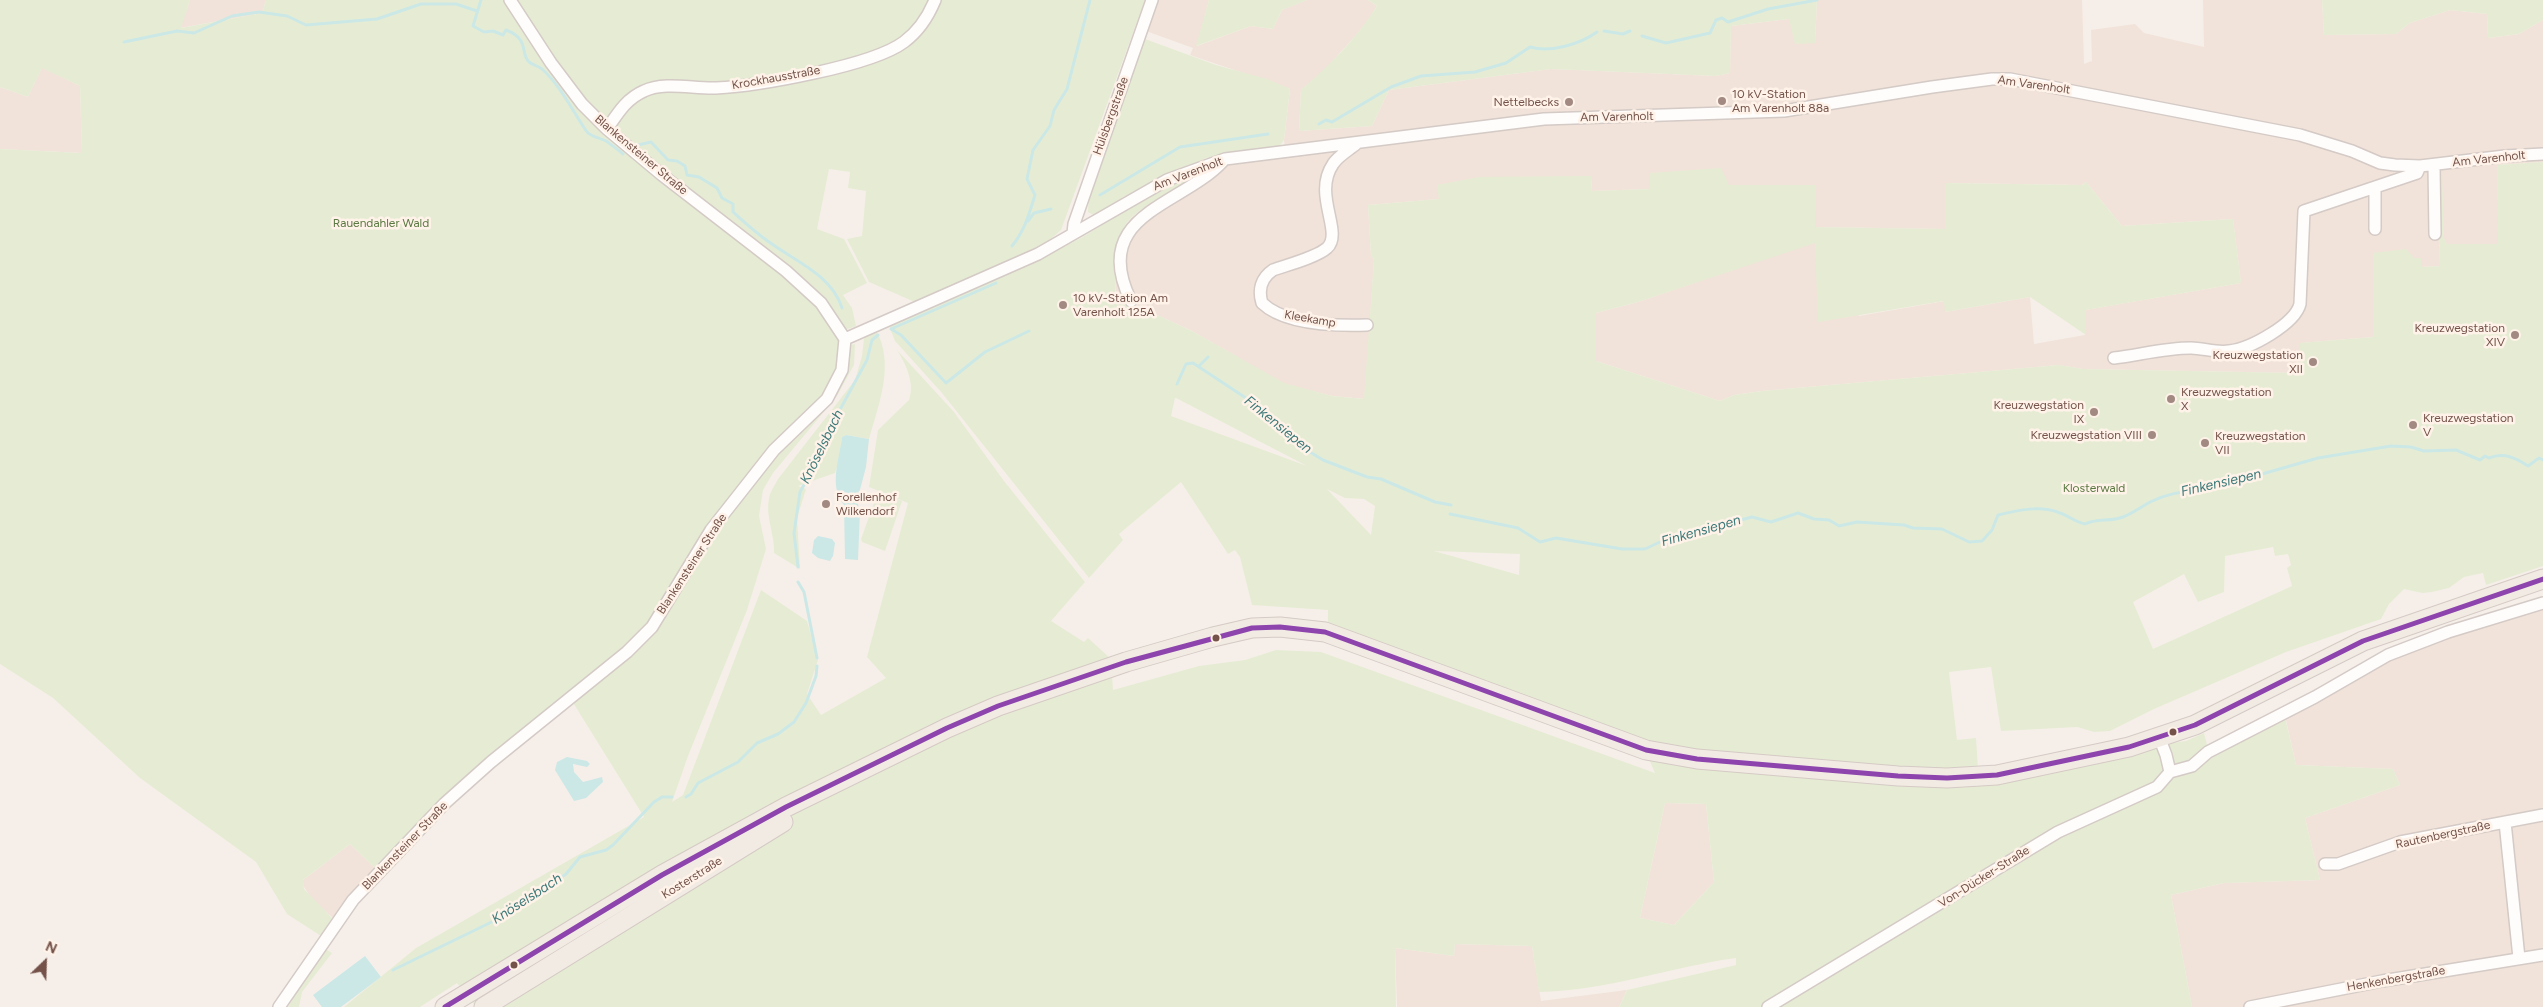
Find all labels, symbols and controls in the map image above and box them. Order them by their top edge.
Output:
street label: Krockhausstraße [731,63,821,93]
street label: Am Varenholt [1997,73,2071,97]
street label: Hülsbergstraße [1090,75,1132,157]
place label: 10 kV-Station Am Varenholt 88a [1732,87,1829,115]
place label: Nettelbecks [1493,95,1559,109]
marker: 10 kV-Station Am Varenholt 88a [1716,95,1728,107]
marker: Nettelbecks [1563,96,1575,108]
street label: Am Varenholt [1580,109,1654,125]
street label: Blankensteiner Straße [592,112,690,198]
street label: Am Varenholt [2452,148,2526,170]
street label: Am Varenholt [1151,154,1225,194]
park label: Rauendahler Wald [333,216,429,230]
place label: 10 kV-Station Am Varenholt 125A [1073,291,1168,319]
marker: 10 kV-Station Am Varenholt 125A [1057,299,1069,311]
street label: Kleekamp [1283,307,1337,331]
place label: Kreuzwegstation XIV [2414,321,2505,349]
marker: Kreuzwegstation XIV [2509,329,2521,341]
place label: Kreuzwegstation XII [2212,348,2303,376]
marker: Kreuzwegstation XII [2307,356,2319,368]
place label: Kreuzwegstation X [2181,385,2272,413]
water label: Finkensiepen [1241,393,1315,457]
marker: Kreuzwegstation X [2165,393,2177,405]
place label: Kreuzwegstation IX [1993,398,2084,426]
marker: Kreuzwegstation IX [2088,406,2100,418]
water label: Knöselsbach [797,407,847,487]
place label: Kreuzwegstation V [2423,411,2514,439]
marker: Kreuzwegstation V [2407,419,2419,431]
place label: Kreuzwegstation VIII [2030,428,2142,442]
marker: Kreuzwegstation VIII [2146,429,2158,441]
place label: Kreuzwegstation VII [2215,429,2306,457]
marker: Kreuzwegstation VII [2199,437,2211,449]
water label: Finkensiepen [2179,466,2263,500]
park label: Klosterwald [2063,481,2125,495]
place label: Forellenhof Wilkendorf [836,490,897,518]
marker: Forellenhof Wilkendorf [820,498,832,510]
street label: Blankensteiner Straße [654,511,730,617]
water label: Finkensiepen [1659,512,1743,550]
unlabelled marker [1211,633,1221,643]
unlabelled marker [2168,727,2178,737]
street label: Blankensteiner Straße [359,799,451,893]
street label: Rautenbergstraße [2394,818,2492,852]
street label: Von-Dücker-Straße [1936,843,2032,911]
street label: Kosterstraße [659,854,725,902]
water label: Knöselsbach [489,870,565,928]
north arrow [20,937,70,987]
text: N [43,938,60,958]
unlabelled marker [509,960,519,970]
street label: Henkenbergstraße [2346,963,2446,995]

